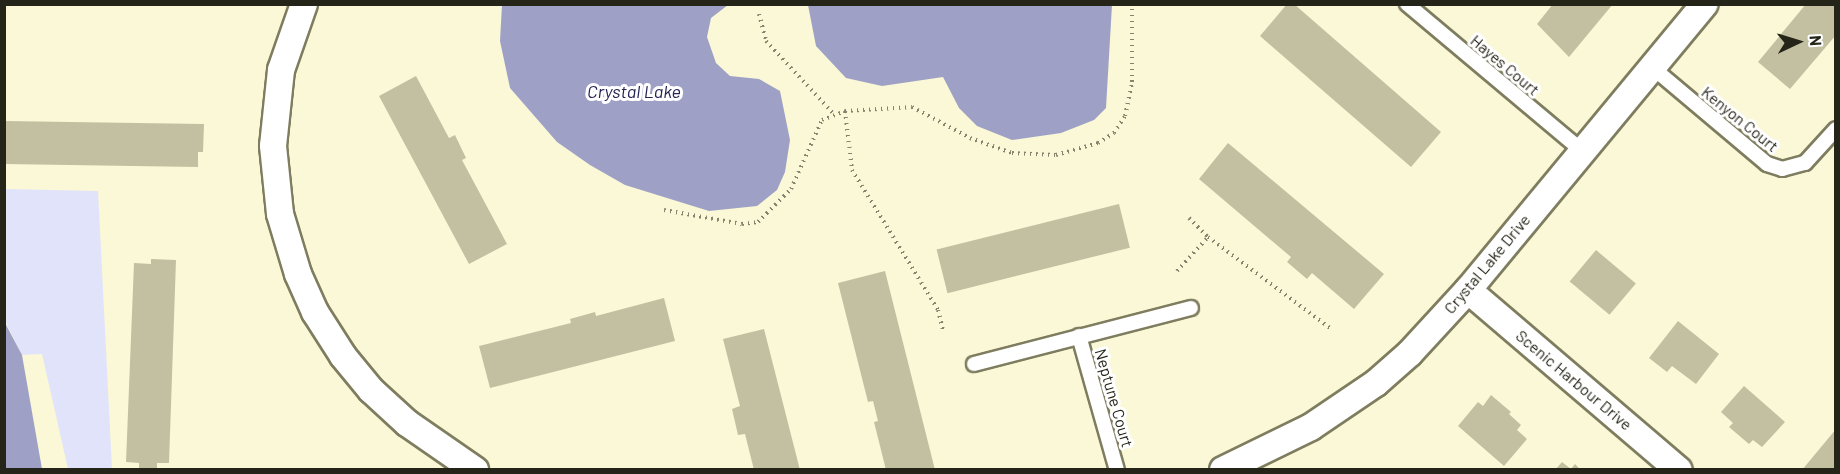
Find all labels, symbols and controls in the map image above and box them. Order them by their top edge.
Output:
north arrow [1768,12,1828,72]
street label: Hayes Court [1467,31,1543,99]
text: N [1807,35,1826,47]
water label: Crystal Lake [587,80,681,102]
street label: Kenyon Court [1698,82,1782,156]
street label: Crystal Lake Drive [1440,210,1534,318]
street label: Scenic Harbour Drive [1512,326,1636,434]
street label: Neptune Court [1091,346,1137,450]

